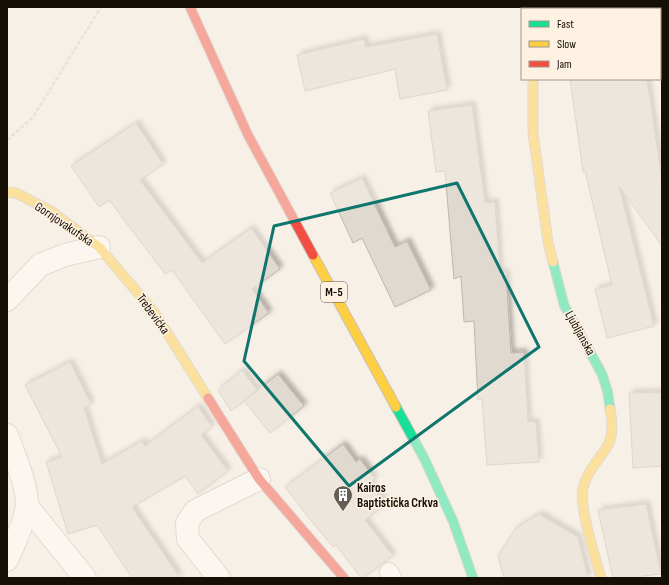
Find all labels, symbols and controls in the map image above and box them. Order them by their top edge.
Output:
legend [521,8,661,80]
text: Fast [557,17,574,32]
text: Slow [557,37,576,52]
text: Jam [556,57,572,72]
street label: Gornjovakufska [32,199,96,249]
road number: M-5 [321,282,347,302]
street label: Trebevićka [133,291,173,337]
street label: Ljubljanska [561,308,599,358]
place label: Kairos Baptistička Crkva [357,480,438,511]
building icon: Kairos Baptistička Crkva [332,484,354,512]

